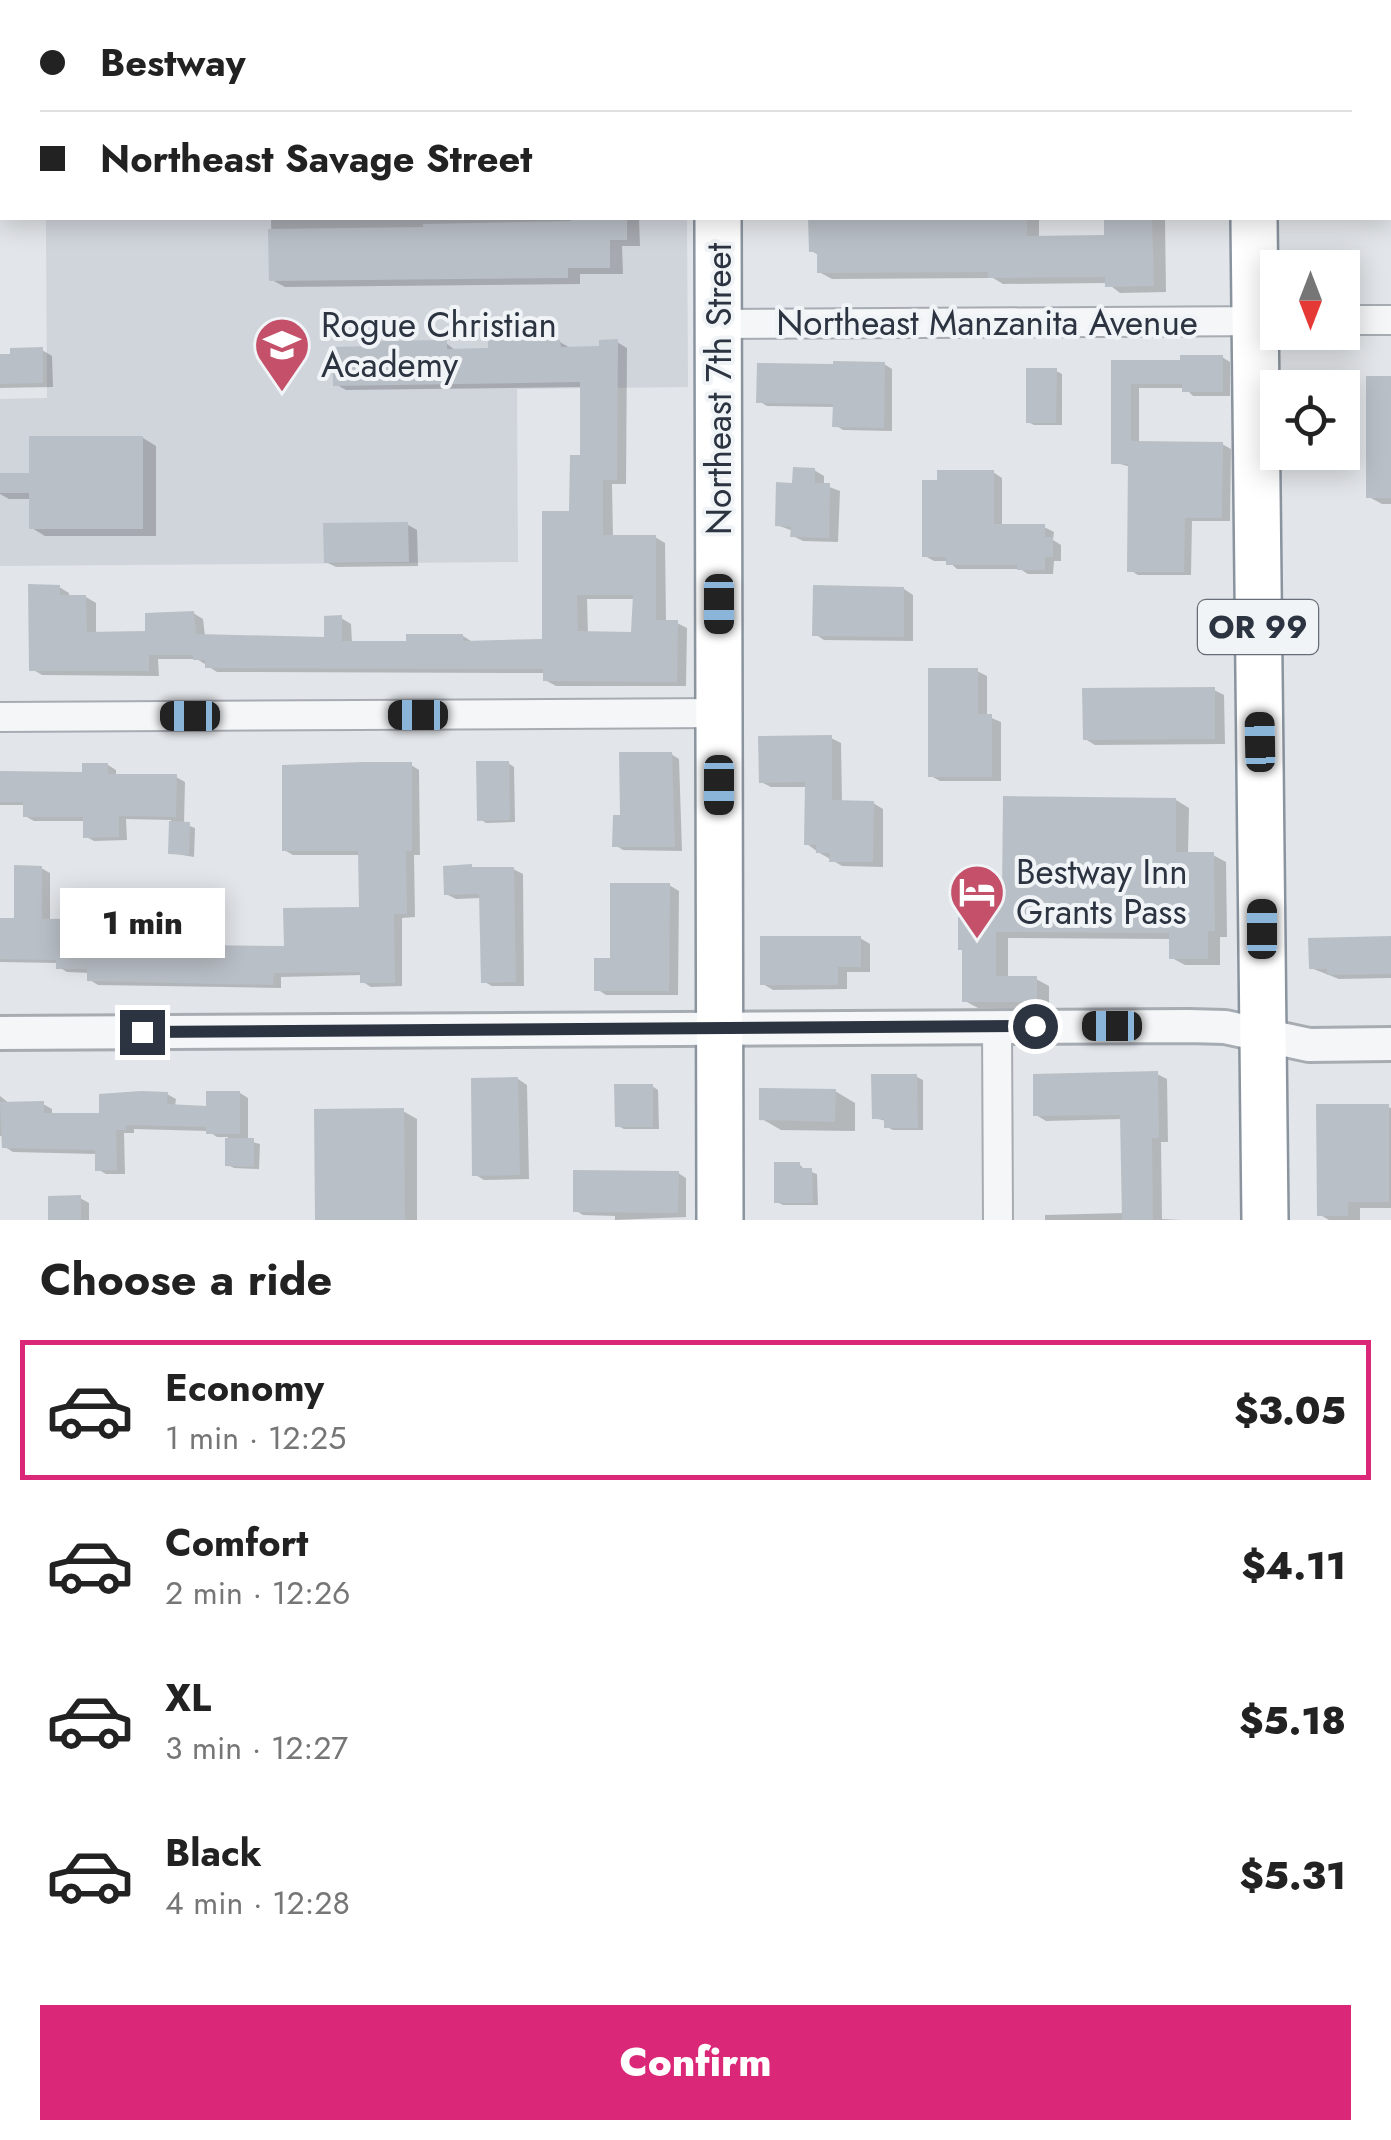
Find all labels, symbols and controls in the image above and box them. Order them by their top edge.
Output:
text: Bestway [100,35,245,90]
text: Northeast Savage Street [100,131,532,186]
street label: Northeast 7th Street [694,242,744,535]
north arrow [1260,250,1360,350]
map controls [1260,250,1360,470]
street label: Northeast Manzanita Avenue [776,298,1198,348]
place label: Rogue Christian Academy [321,300,557,390]
school or university icon: Rogue Christian Academy [252,315,312,394]
button: locate [1260,370,1360,470]
car [704,574,734,634]
road number: OR 99 [1198,600,1318,654]
car [388,700,448,730]
car [160,701,220,731]
car [1244,712,1276,772]
car [704,755,734,815]
place label: Bestway Inn Grants Pass [1016,847,1188,937]
hotel icon: Bestway Inn Grants Pass [947,862,1007,941]
callout: 1 min [59,887,224,957]
car [1247,899,1277,959]
text: 1 min [102,900,183,946]
route start [1013,1004,1058,1049]
route end [120,1010,165,1055]
car [1082,1011,1142,1041]
text: Choose a ride [40,1247,332,1312]
text: Economy [165,1360,324,1415]
icon: car [45,1365,135,1455]
text: $3.05 [1234,1383,1346,1438]
text: 1 min · 12:25 [165,1415,346,1461]
text: Comfort [165,1515,308,1570]
icon: car [45,1520,135,1610]
text: $4.11 [1242,1538,1346,1593]
text: 2 min · 12:26 [165,1570,351,1616]
text: XL [165,1670,211,1725]
icon: car [45,1675,135,1765]
text: $5.18 [1239,1693,1346,1748]
text: 3 min · 12:27 [165,1725,348,1771]
text: Black [165,1825,262,1880]
icon: car [45,1830,135,1920]
text: $5.31 [1240,1848,1346,1903]
text: 4 min · 12:28 [165,1880,350,1926]
button: Confirm [40,2005,1351,2120]

